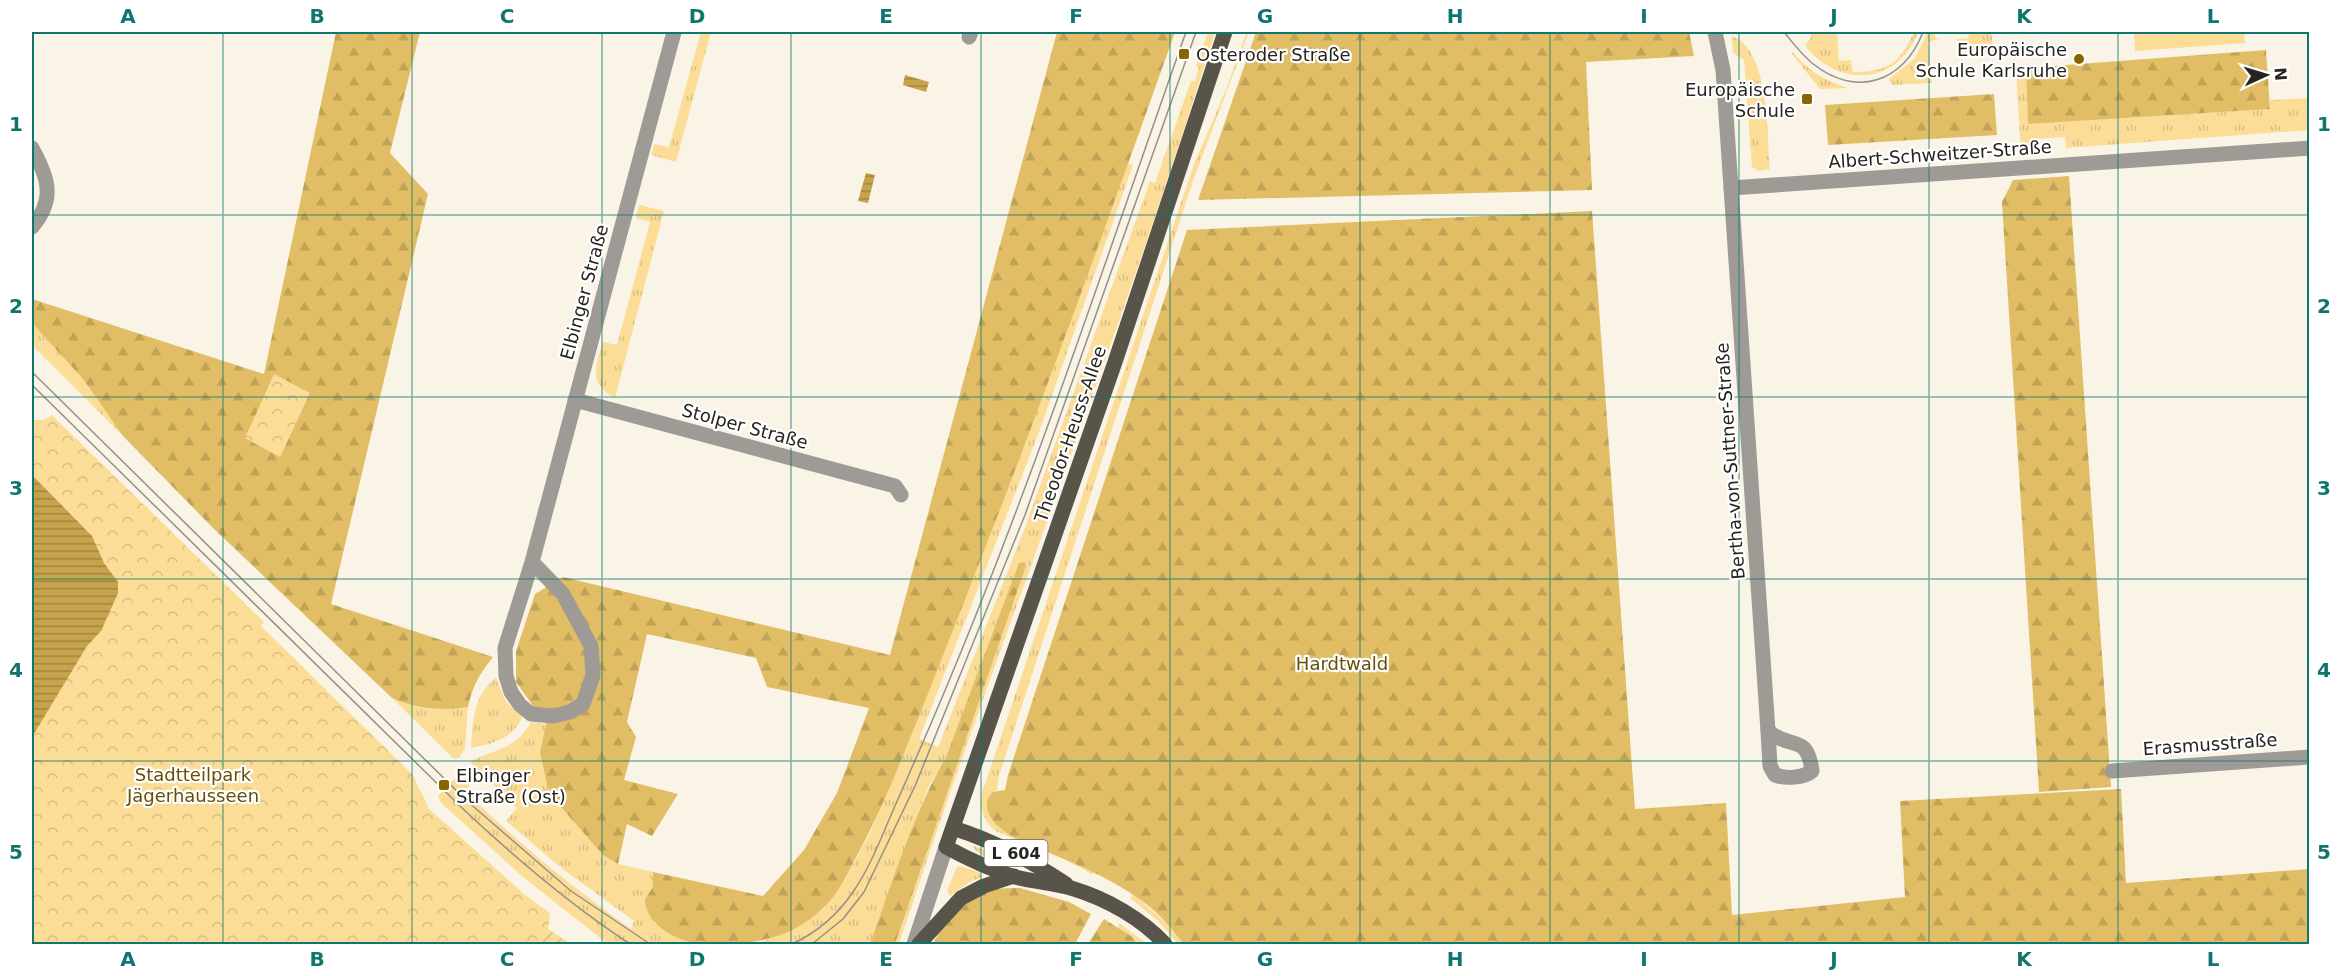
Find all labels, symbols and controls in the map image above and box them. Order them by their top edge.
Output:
text: A [120,4,136,28]
text: B [309,4,325,28]
text: C [500,4,514,28]
text: D [689,4,705,28]
text: E [879,4,893,28]
text: F [1069,4,1083,28]
text: G [1257,4,1273,28]
text: H [1447,4,1463,28]
text: I [1640,4,1648,28]
text: J [1828,4,1838,28]
text: K [2016,4,2033,28]
text: L [2207,4,2220,28]
place label: Europäische Schule Karlsruhe [1915,39,2067,81]
place label: Osteroder Straße [1196,44,1351,65]
north arrow [2236,45,2296,105]
marker: Osteroder Straße [1177,47,1191,61]
marker: Europäische Schule Karlsruhe [2072,52,2086,66]
text: N [2271,67,2290,81]
place label: Europäische Schule [1685,79,1795,121]
marker: Europäische Schule [1800,92,1814,106]
text: 1 [9,112,23,136]
text: 1 [2317,112,2331,136]
street label: Albert-Schweitzer-Straße [1828,136,2052,172]
street label: Elbinger Straße [556,222,612,362]
text: 2 [9,294,23,318]
text: 2 [2317,294,2331,318]
street label: Bertha-von-Suttner-Straße [1711,342,1749,580]
street label: Theodor-Heuss-Allee [1030,343,1110,526]
street label: Stolper Straße [680,399,810,453]
text: 3 [9,476,23,500]
text: 3 [2317,476,2331,500]
park label: Hardtwald [1296,653,1388,674]
text: 4 [9,658,23,682]
text: 4 [2317,658,2331,682]
street label: Erasmusstraße [2142,729,2278,759]
park label: Stadtteilpark Jägerhausseen [126,764,259,806]
place label: Elbinger Straße (Ost) [456,765,566,807]
marker: Elbinger Straße (Ost) [437,778,451,792]
text: 5 [9,840,23,864]
road number: L 604 [984,840,1048,866]
text: 5 [2317,840,2331,864]
text: A [120,947,136,971]
text: B [309,947,325,971]
text: C [500,947,514,971]
text: D [689,947,705,971]
text: E [879,947,893,971]
text: F [1069,947,1083,971]
text: G [1257,947,1273,971]
text: H [1447,947,1463,971]
text: I [1640,947,1648,971]
text: J [1828,947,1838,971]
text: K [2016,947,2033,971]
text: L [2207,947,2220,971]

